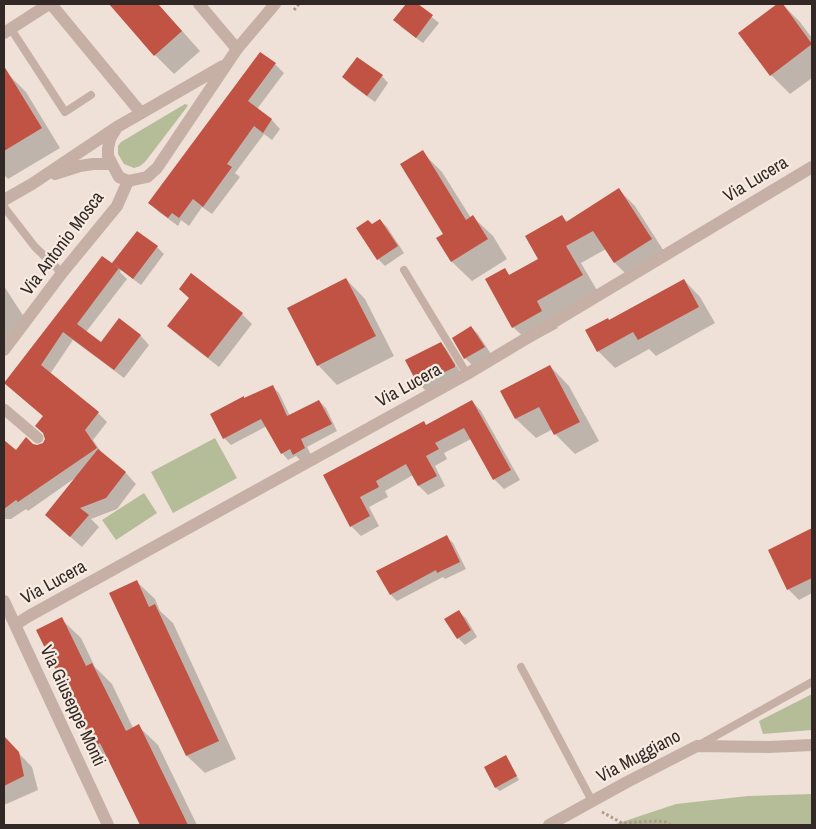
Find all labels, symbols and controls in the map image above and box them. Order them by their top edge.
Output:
street label: Via Lucera [720,152,792,208]
street label: Via Antonio Mosca [17,188,109,300]
street label: Via Lucera [373,359,445,413]
street label: Via Lucera [18,556,90,610]
street label: Via Giuseppe Monti [35,642,109,770]
street label: Via Muggiano [593,726,685,788]

